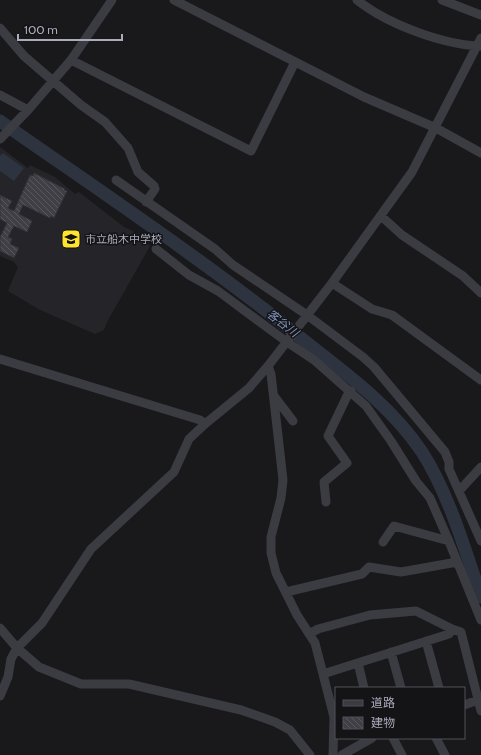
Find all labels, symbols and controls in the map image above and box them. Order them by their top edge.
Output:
scale bar [18,16,122,42]
text: 100 m [24,22,58,37]
school or university icon: 市立船木中学校 [60,228,82,250]
place label: 市立船木中学校 [85,232,162,246]
water label: 客谷川 [264,306,303,341]
legend [335,687,465,739]
text: 道路 [371,695,395,710]
text: 建物 [371,715,395,730]

